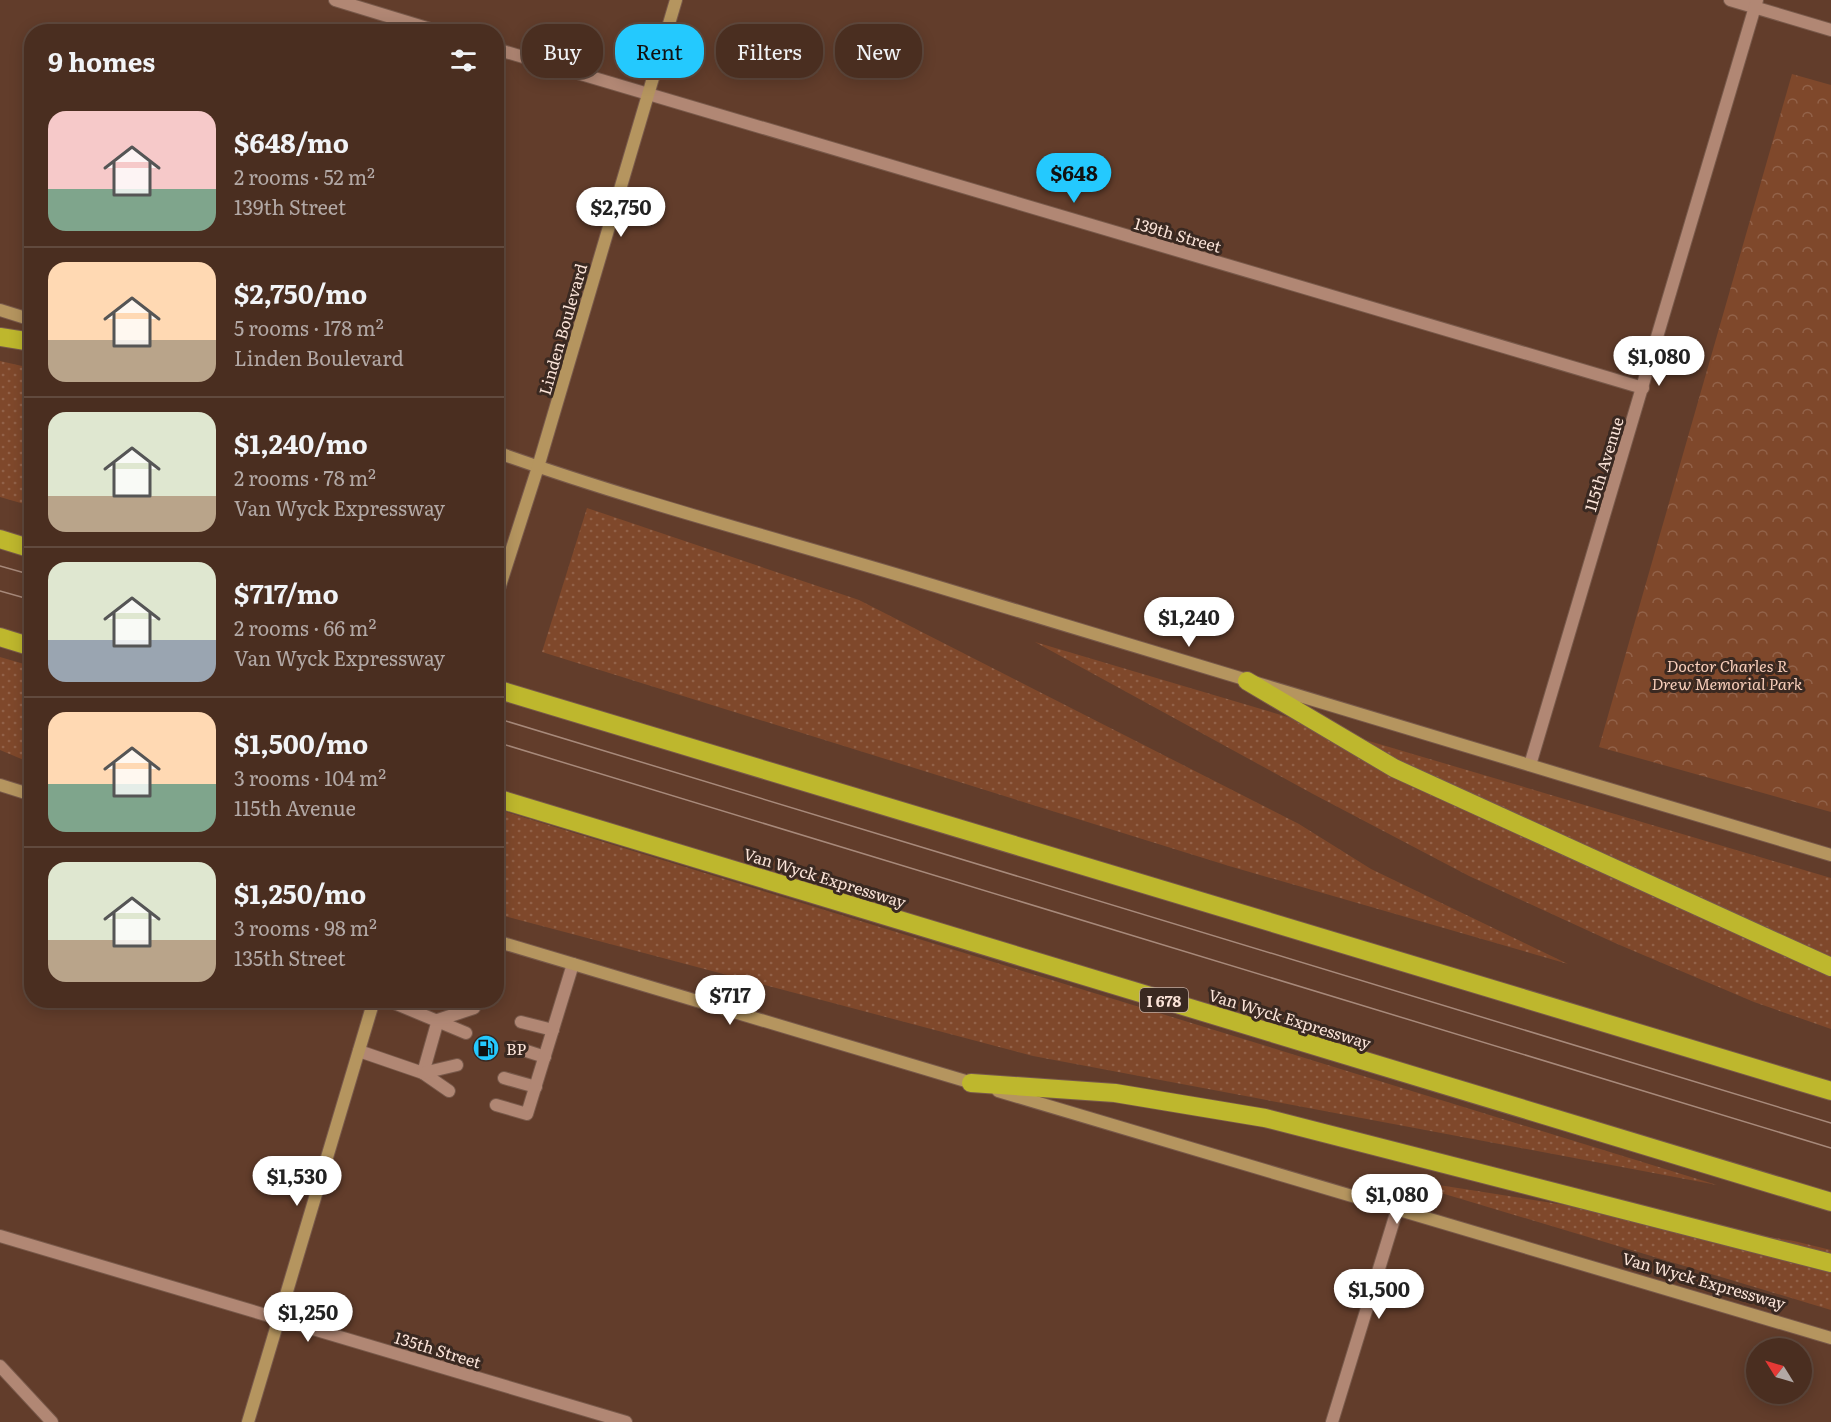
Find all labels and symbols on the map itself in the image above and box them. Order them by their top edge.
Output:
pin: $648 [1038,153,1110,204]
pin: $2,750 [572,187,670,238]
street label: 139th Street [1132,210,1225,258]
street label: Linden Boulevard [532,260,592,398]
pin: $1,080 [1610,336,1708,387]
street label: 115th Avenue [1577,414,1629,514]
pin: $1,240 [1140,597,1238,648]
park label: Doctor Charles R Drew Memorial Park [1651,653,1803,695]
street label: Van Wyck Expressway [741,841,910,913]
pin: $717 [694,975,766,1026]
street label: Van Wyck Expressway [1206,982,1375,1054]
road number: I 678 [1140,988,1188,1012]
fuel station icon: BP [471,1033,501,1063]
place label: BP [506,1036,527,1060]
pin: $1,530 [248,1156,346,1207]
pin: $1,080 [1348,1174,1446,1225]
street label: Van Wyck Expressway [1620,1245,1789,1315]
pin: $1,500 [1330,1269,1428,1320]
pin: $1,250 [259,1292,357,1343]
street label: 135th Street [392,1324,485,1374]
north arrow [1746,1338,1812,1404]

